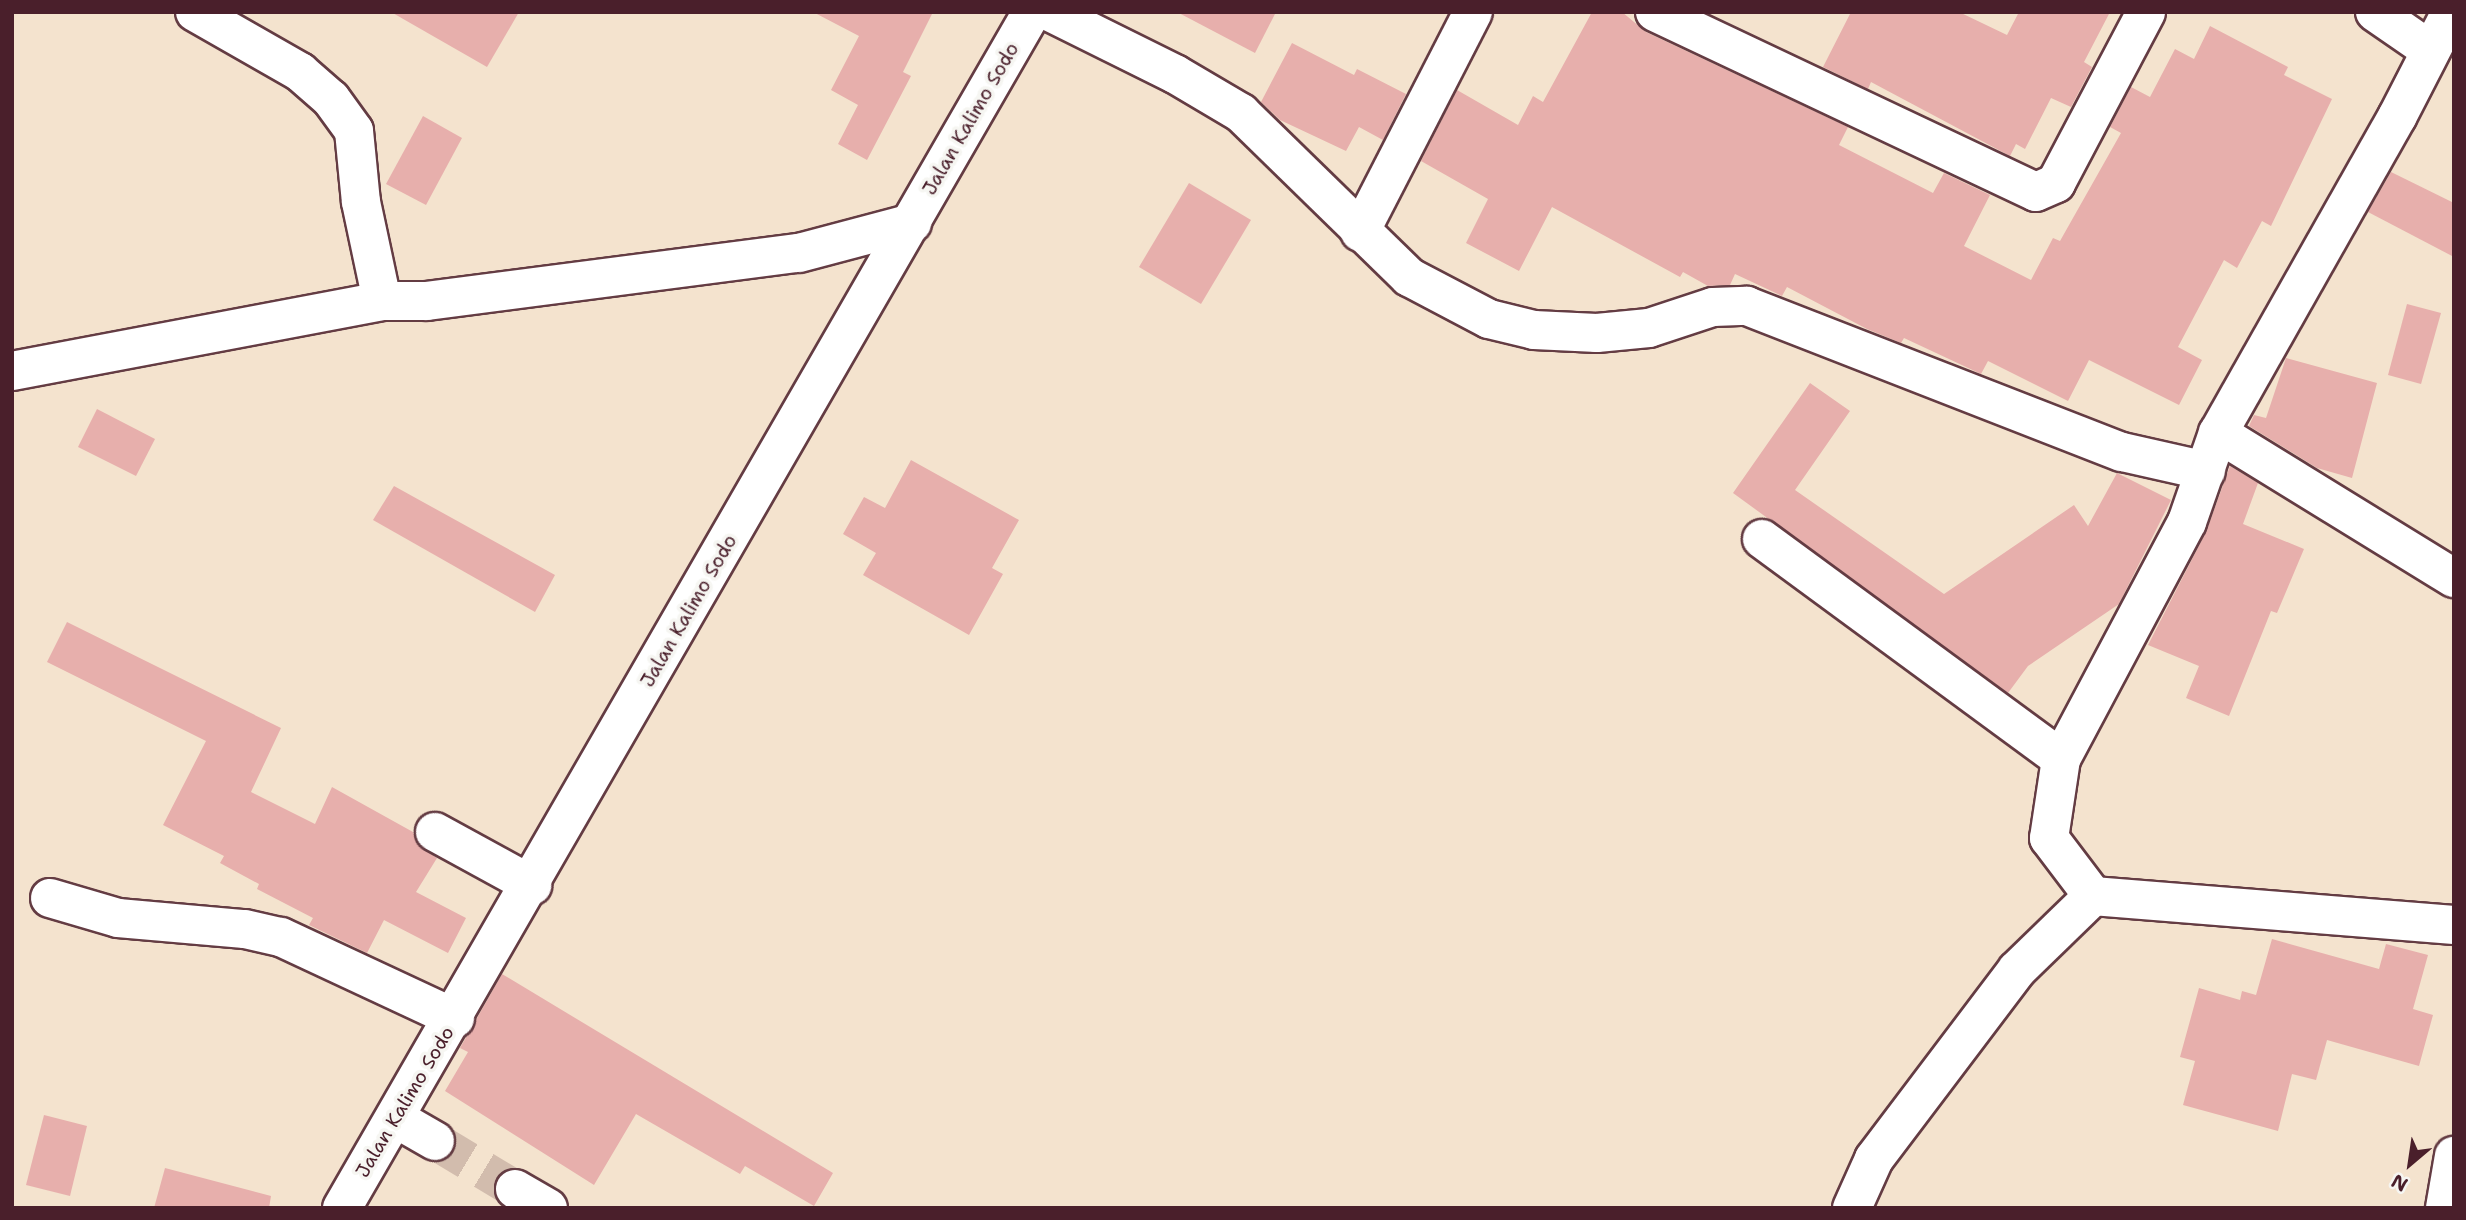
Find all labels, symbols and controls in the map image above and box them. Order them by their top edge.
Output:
street label: Jalan Kalimo Sodo [918,39,1024,199]
street label: Jalan Kalimo Sodo [636,531,742,691]
street label: Jalan Kalimo Sodo [351,1022,459,1182]
north arrow [2375,1129,2445,1199]
text: N [2387,1168,2412,1197]

